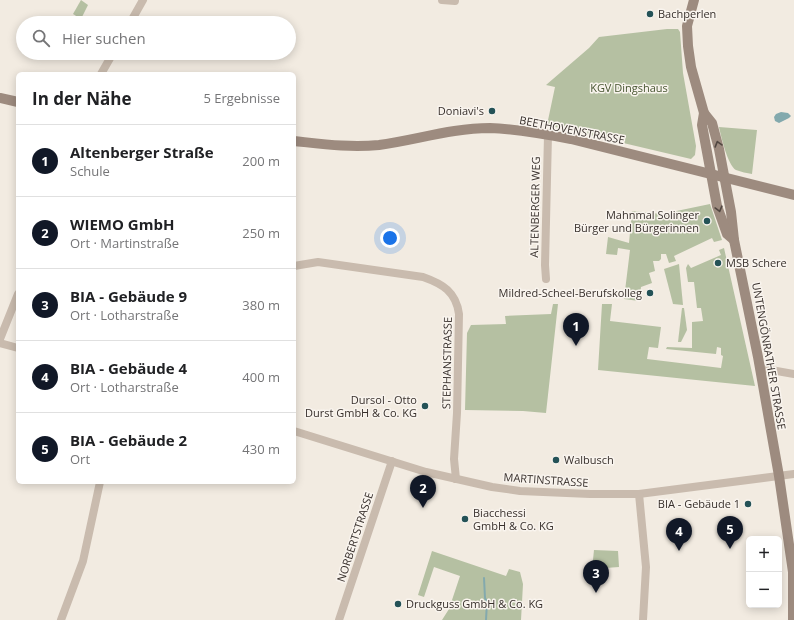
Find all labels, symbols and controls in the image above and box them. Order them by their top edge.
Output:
place label: Bachperlen [658,6,716,21]
marker: Bachperlen [645,9,655,19]
search box [16,16,296,60]
icon: search [30,27,52,49]
text: Hier suchen [62,28,146,48]
park label: KGV Dingshaus [590,80,668,95]
text: In der Nähe [32,87,131,110]
text: 5 Ergebnisse [203,89,280,107]
place label: Doniavi's [438,103,484,118]
marker: Doniavi's [487,106,497,116]
street label: BEETHOVENSTRASSE [518,112,626,147]
one-way arrow [714,141,722,147]
text: Altenberger Straße [70,142,214,162]
text: 1 [41,152,49,170]
text: 200 m [242,152,280,170]
street label: ALTENBERGER WEG [526,156,543,258]
text: Schule [70,162,110,180]
one-way arrow [714,206,722,212]
place label: Mahnmal Solinger Bürger und Bürgerinnen [574,207,699,235]
text: WIEMO GmbH [70,214,174,234]
marker: Mahnmal Solinger Bürger und Bürgerinnen [702,216,712,226]
text: 2 [41,224,49,242]
text: 250 m [242,224,280,242]
your location [380,228,400,248]
text: Ort · Martinstraße [70,234,179,252]
place label: MSB Schere [726,255,787,270]
marker: MSB Schere [713,258,723,268]
street label: UNTENGÖNRATHER STRASSE [749,281,790,431]
place label: Mildred-Scheel-Berufskolleg [499,285,642,300]
text: BIA - Gebäude 9 [70,286,187,306]
marker: Mildred-Scheel-Berufskolleg [645,288,655,298]
text: 3 [41,296,49,314]
text: 380 m [242,296,280,314]
text: Ort · Lotharstraße [70,306,179,324]
pin: 1 [563,313,589,346]
street label: STEPHANSTRASSE [438,317,455,409]
text: BIA - Gebäude 4 [70,358,187,378]
text: 4 [41,368,49,386]
text: 400 m [242,368,280,386]
text: Ort · Lotharstraße [70,378,179,396]
place label: Dursol - Otto Durst GmbH & Co. KG [305,392,417,420]
marker: Dursol - Otto Durst GmbH & Co. KG [420,401,430,411]
text: BIA - Gebäude 2 [70,430,187,450]
text: 5 [41,440,49,458]
text: 430 m [242,440,280,458]
text: Ort [70,450,90,468]
place label: Walbusch [564,452,614,467]
marker: Walbusch [551,455,561,465]
street label: MARTINSTRASSE [503,469,589,490]
pin: 2 [410,475,436,508]
street label: NORBERTSTRASSE [333,490,376,584]
place label: BIA - Gebäude 1 [658,496,740,511]
marker: BIA - Gebäude 1 [743,499,753,509]
place label: Biacchessi GmbH & Co. KG [473,505,554,533]
marker: Biacchessi GmbH & Co. KG [460,514,470,524]
pin: 5 [717,516,743,549]
pin: 4 [666,518,692,551]
map controls [746,536,782,608]
button: + [746,536,782,572]
pin: 3 [583,560,609,593]
button: − [746,572,782,608]
place label: Druckguss GmbH & Co. KG [406,596,543,611]
marker: Druckguss GmbH & Co. KG [393,599,403,609]

